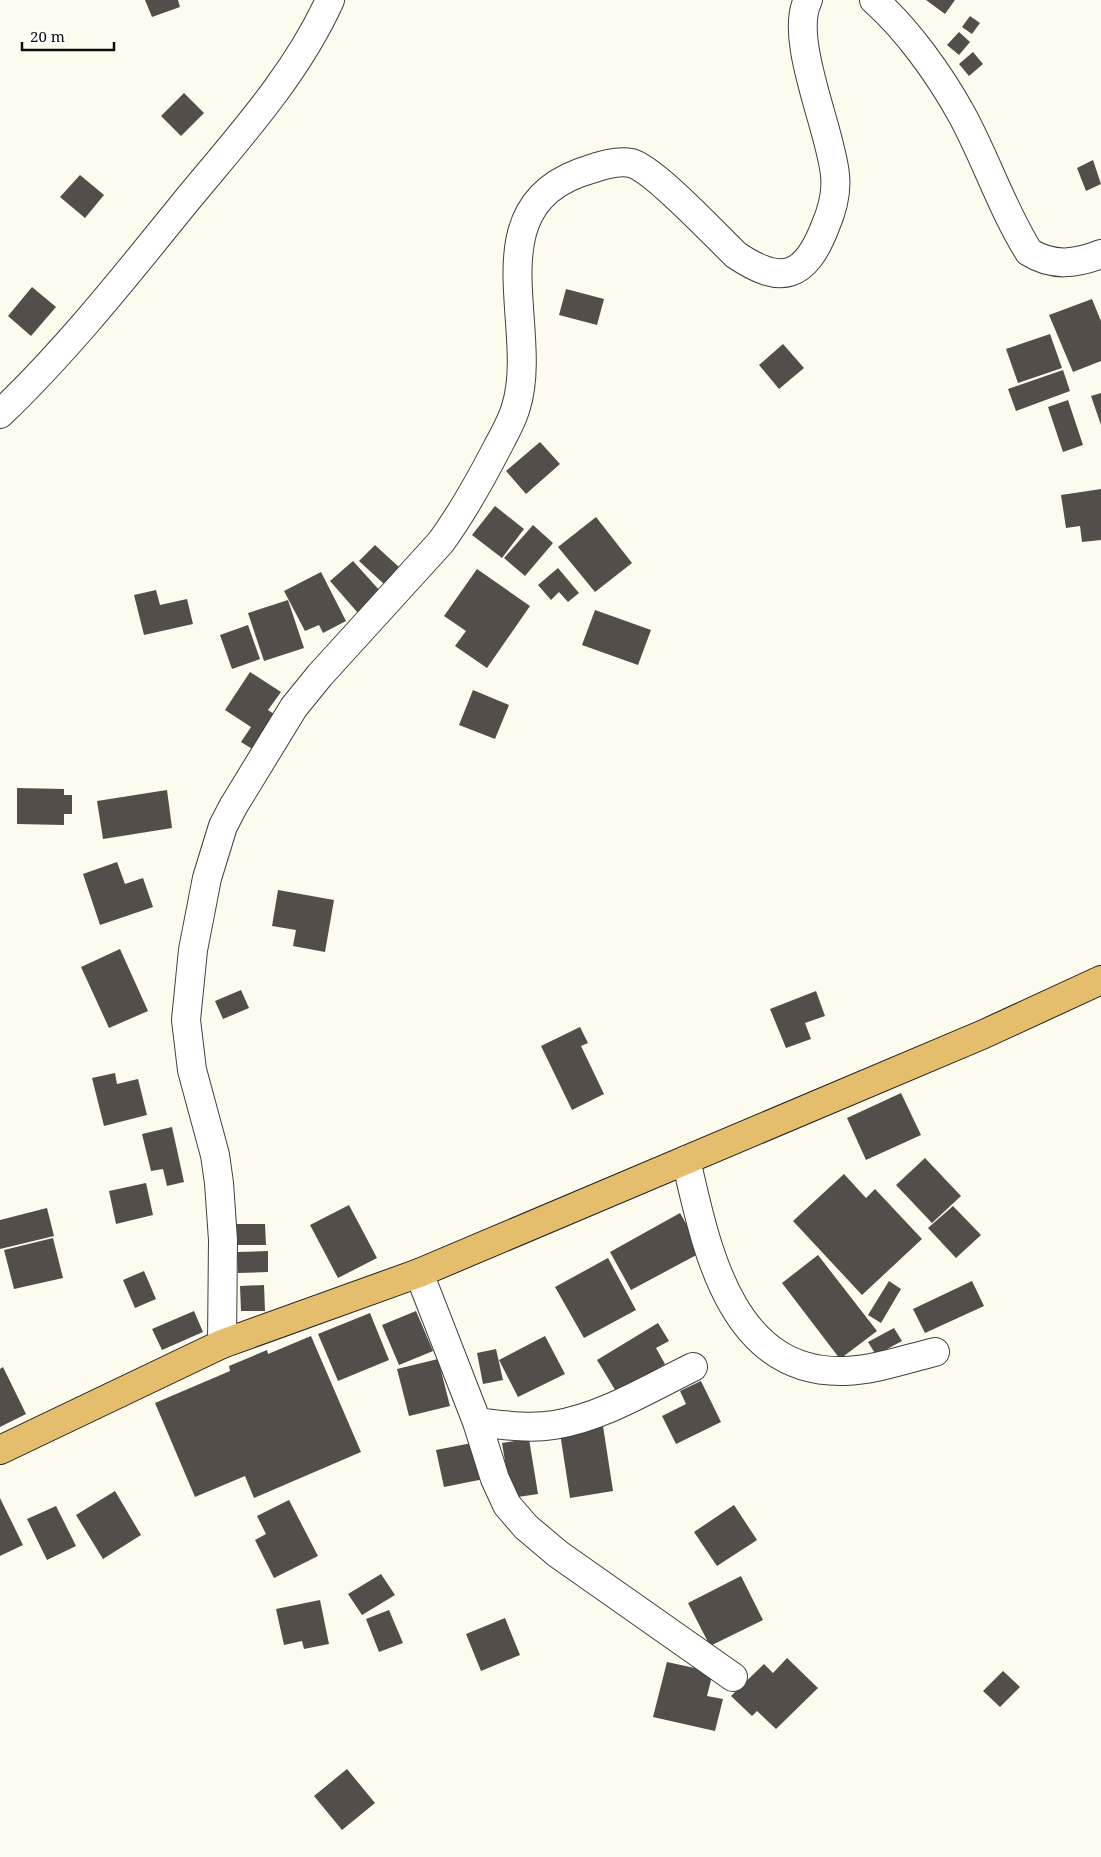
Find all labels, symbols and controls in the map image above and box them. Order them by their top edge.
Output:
scale bar [22,20,115,52]
text: 20 m [30,26,65,46]

